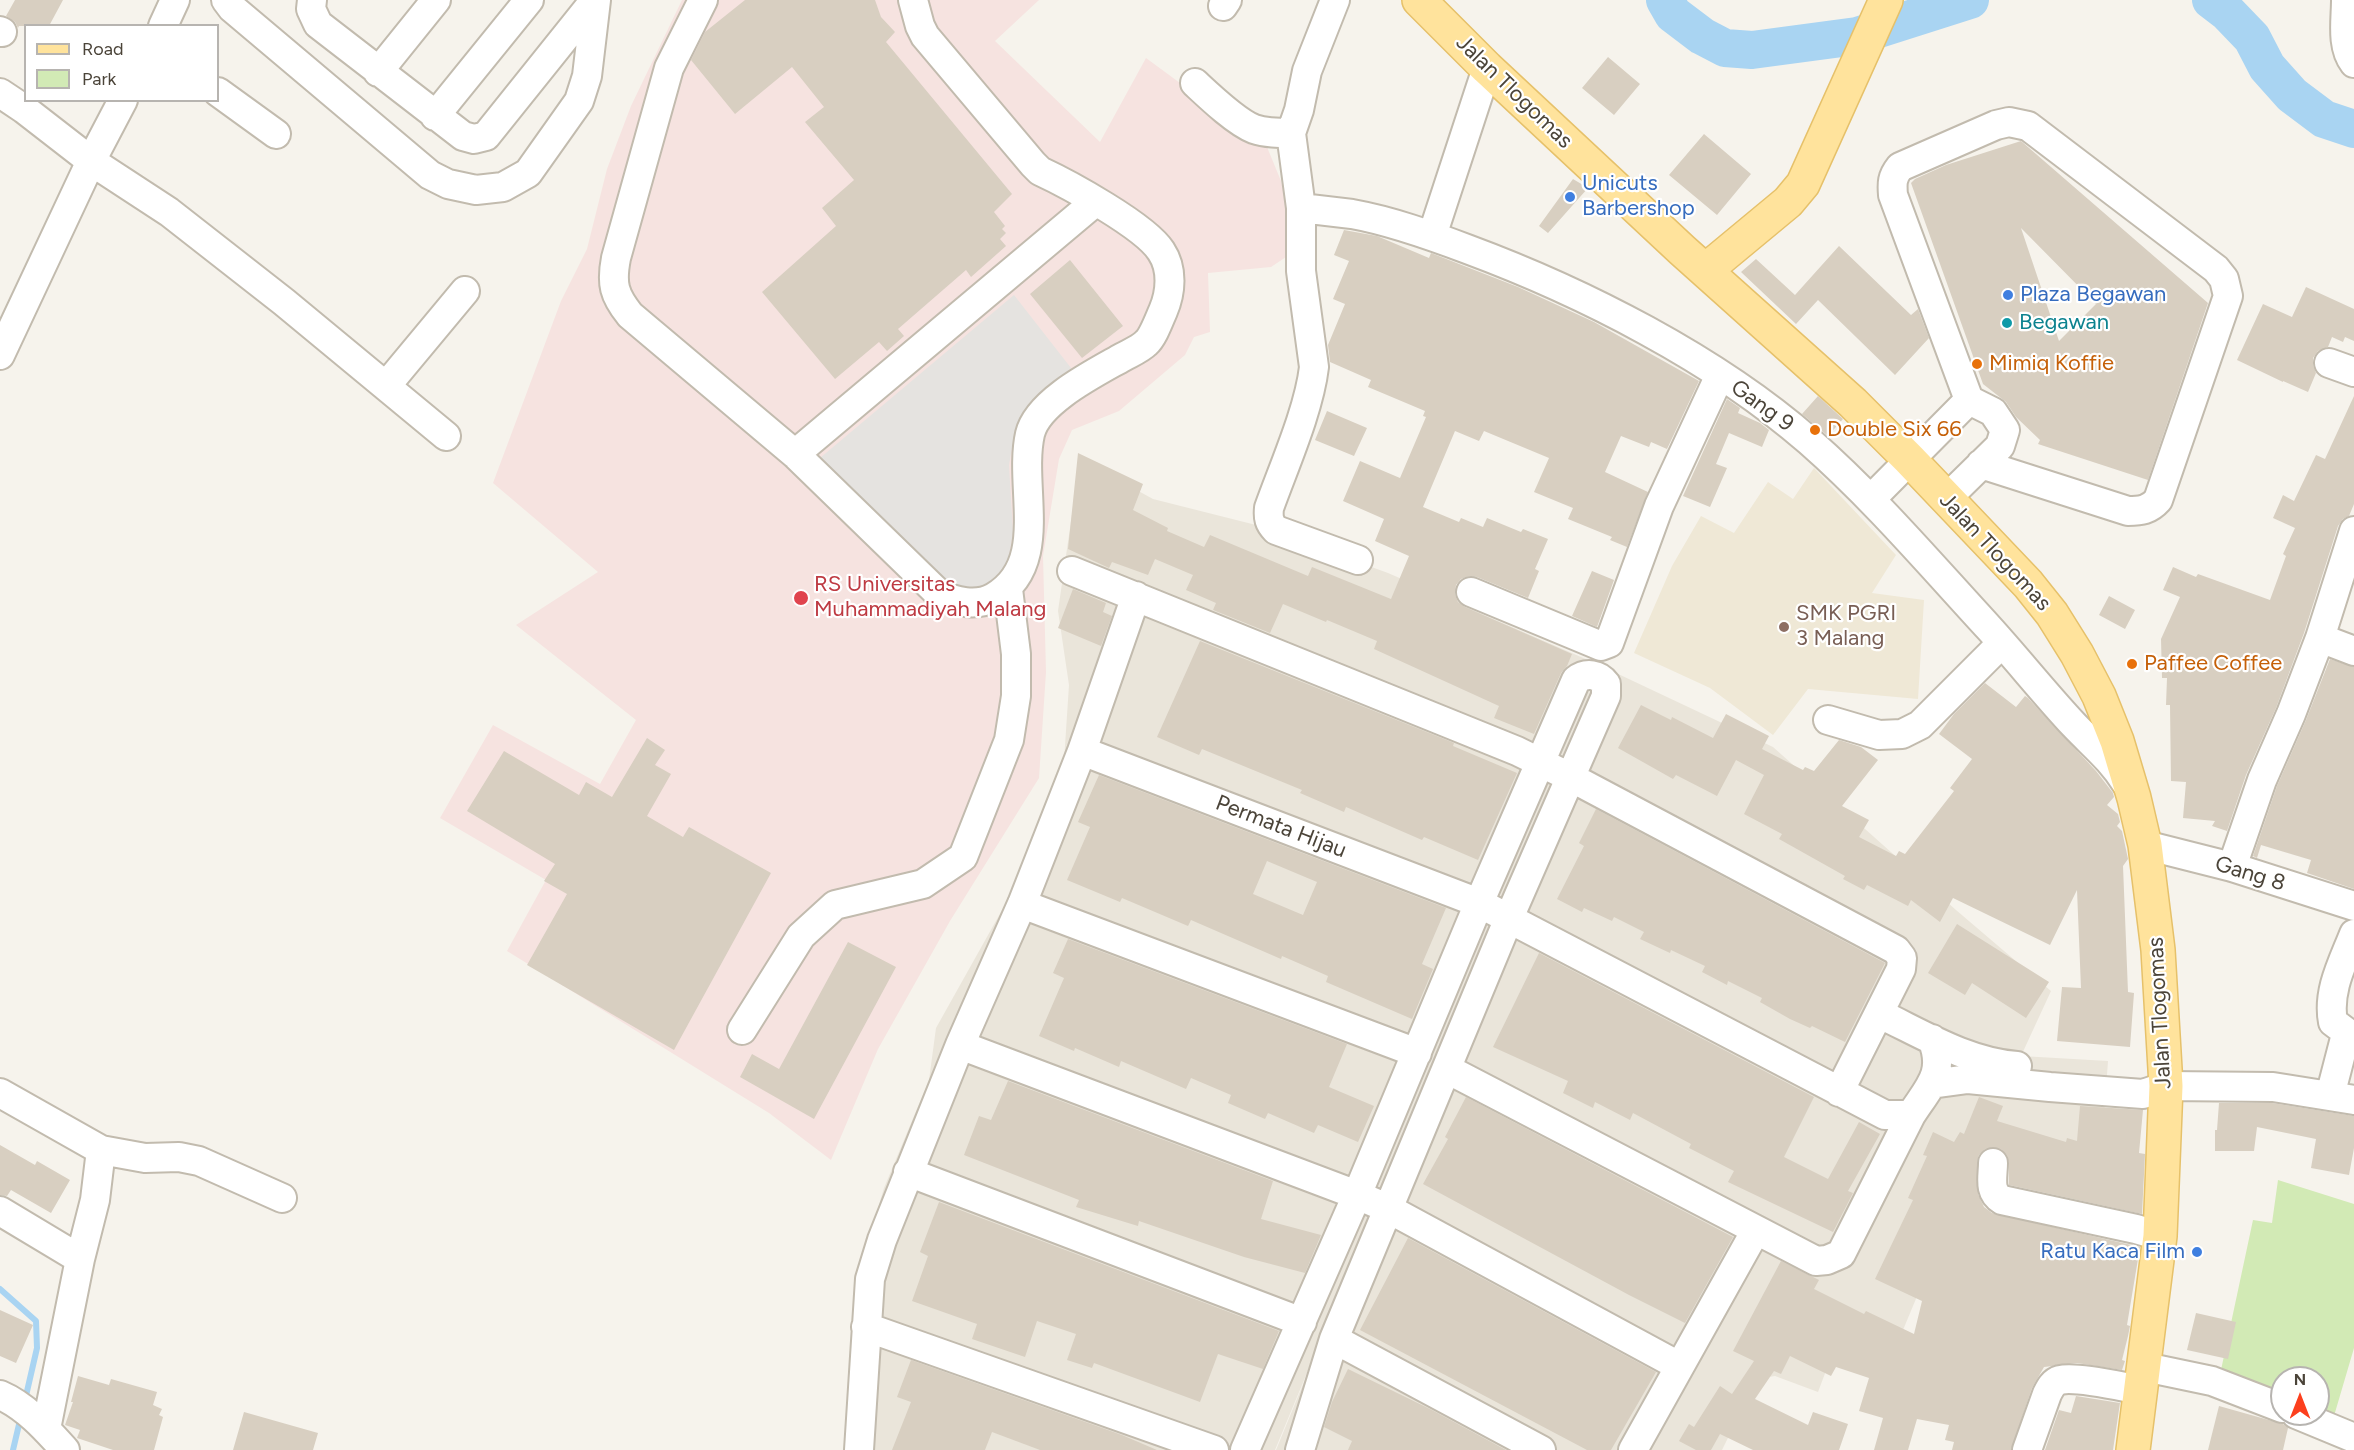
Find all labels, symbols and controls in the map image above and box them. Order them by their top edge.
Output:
legend [24,24,219,102]
street label: Jalan Tlogomas [1450,30,1578,154]
text: Road [82,38,123,60]
text: Park [82,68,116,90]
place label: Unicuts Barbershop [1582,171,1695,222]
marker: Unicuts Barbershop [1563,190,1577,204]
place label: Plaza Begawan [2020,282,2166,308]
marker: Plaza Begawan [2001,288,2015,302]
place label: Begawan [2019,310,2109,336]
marker: Begawan [2000,316,2014,330]
place label: Mimiq Koffie [1989,351,2114,377]
marker: Mimiq Koffie [1970,357,1984,371]
street label: Gang 9 [1726,374,1798,438]
place label: Double Six 66 [1827,417,1962,443]
marker: Double Six 66 [1808,423,1822,437]
street label: Jalan Tlogomas [1934,487,2056,617]
place label: RS Universitas Muhammadiyah Malang [814,572,1046,624]
marker: RS Universitas Muhammadiyah Malang [792,589,810,607]
place label: SMK PGRI 3 Malang [1796,601,1896,652]
marker: SMK PGRI 3 Malang [1777,620,1791,634]
place label: Paffee Coffee [2144,651,2282,677]
marker: Paffee Coffee [2125,657,2139,671]
street label: Permata Hijau [1212,790,1350,864]
street label: Gang 8 [2212,851,2288,897]
street label: Jalan Tlogomas [2143,936,2177,1090]
place label: Ratu Kaca Film [2040,1239,2185,1265]
marker: Ratu Kaca Film [2190,1245,2204,1259]
north arrow [2270,1366,2330,1426]
text: N [2294,1370,2306,1389]

